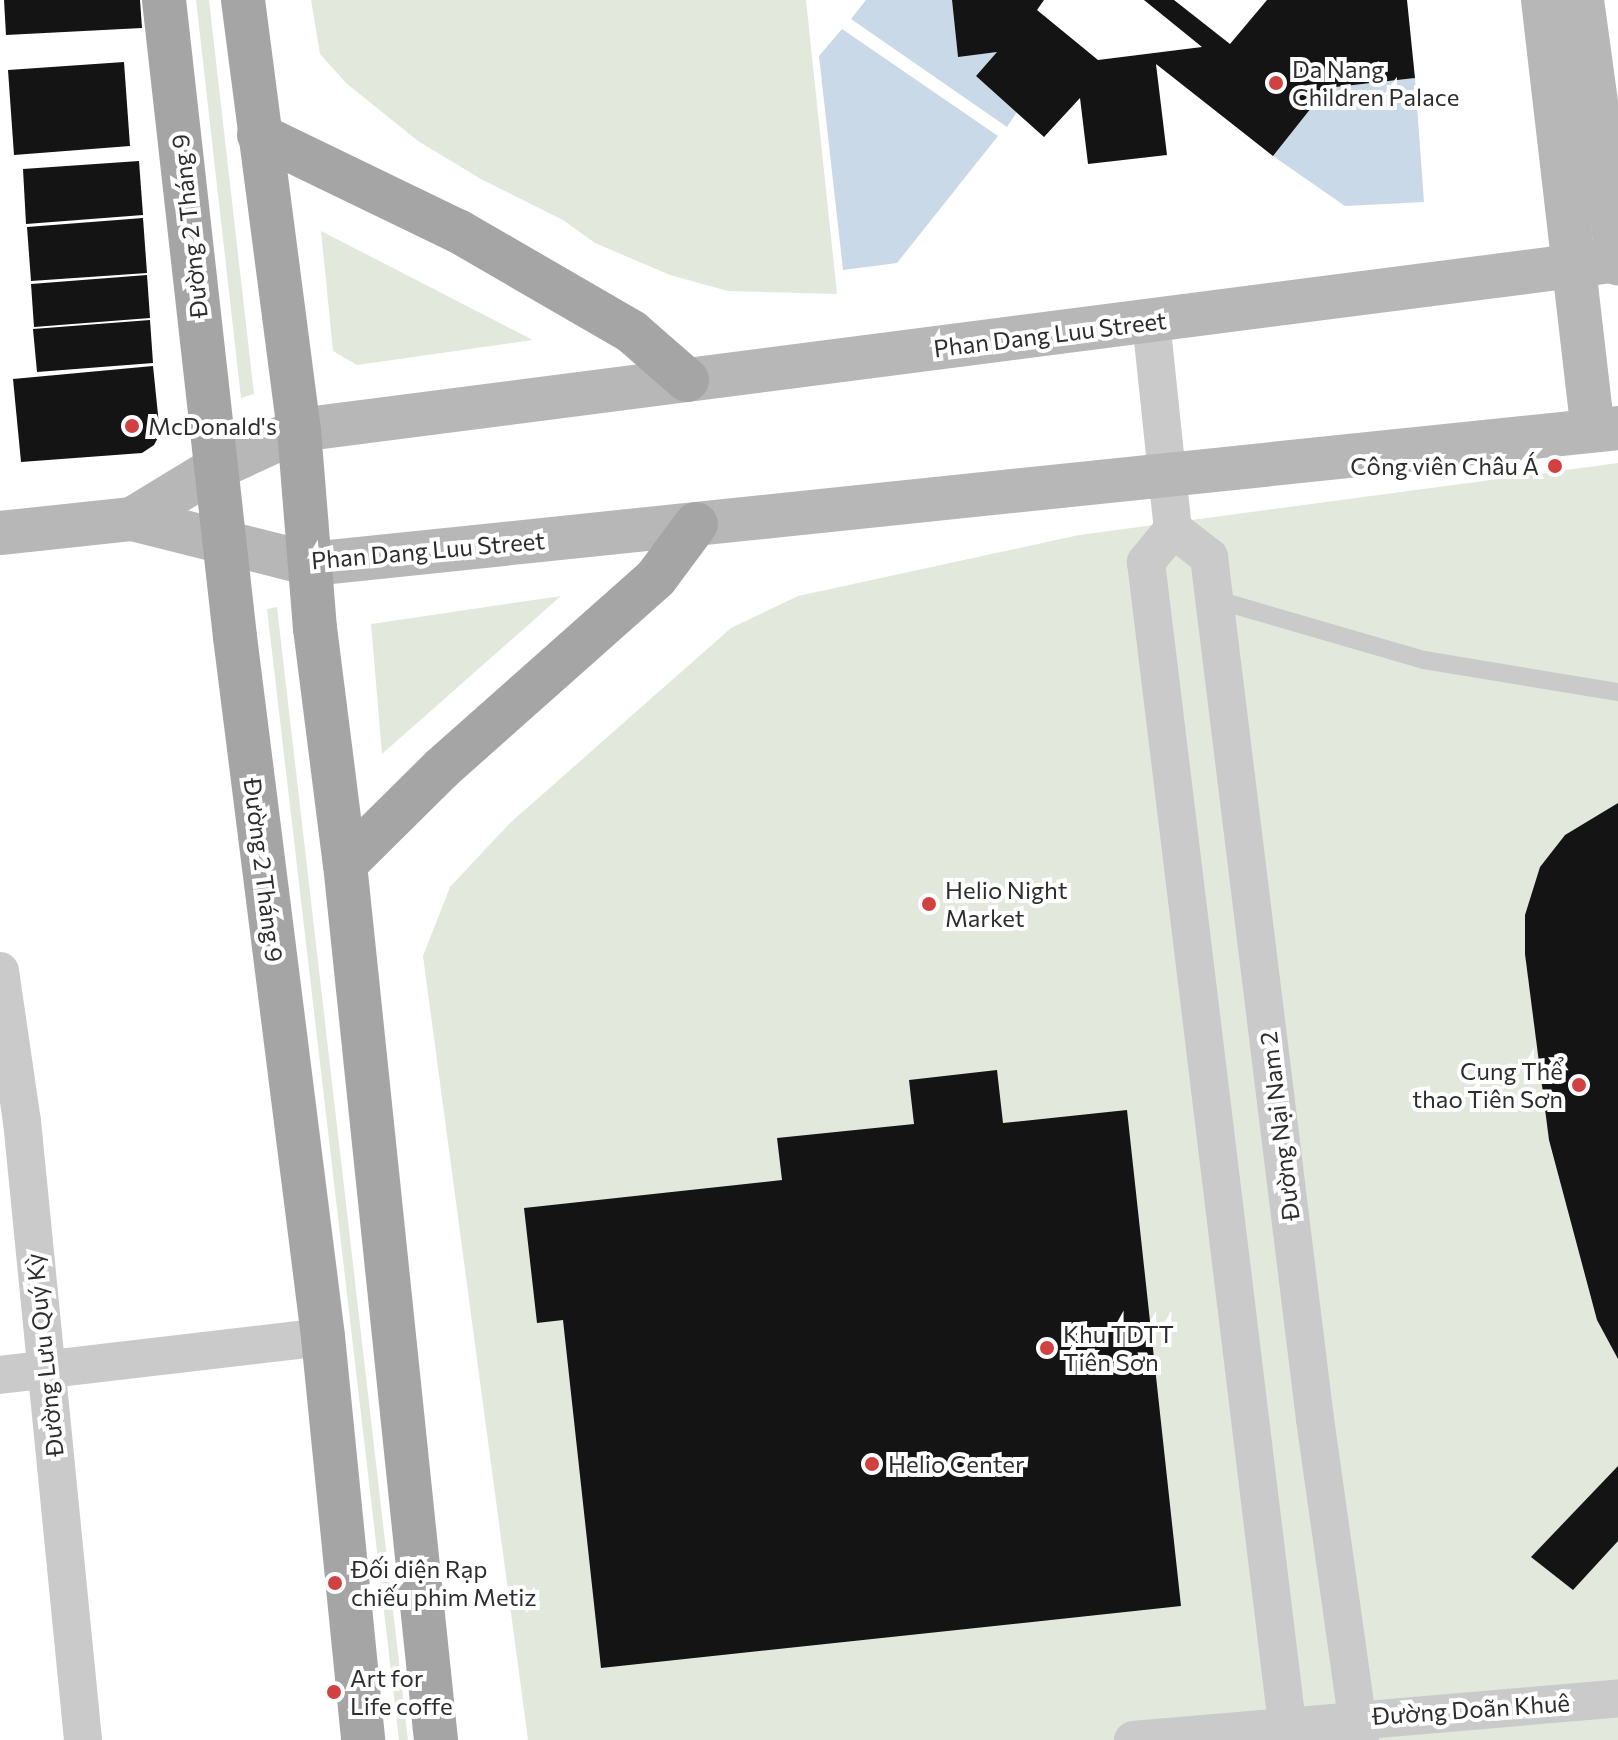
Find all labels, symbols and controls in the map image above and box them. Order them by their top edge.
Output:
place label: Da Nang Children Palace [1292,55,1459,111]
marker: Da Nang Children Palace [1267,74,1285,92]
street label: Đường 2 Tháng 9 [165,133,213,319]
street label: Phan Dang Luu Street [932,305,1168,363]
place label: McDonald's [148,412,277,440]
marker: McDonald's [123,417,141,435]
place label: Công viên Châu Á [1350,452,1539,480]
marker: Công viên Châu Á [1546,457,1564,475]
street label: Phan Dang Luu Street [310,525,546,575]
street label: Đường 2 Tháng 9 [238,777,290,963]
place label: Helio Night Market [945,876,1068,932]
marker: Helio Night Market [920,895,938,913]
street label: Đường Nại Nam 2 [1253,1030,1305,1222]
place label: Cung Thể thao Tiên Sơn [1412,1057,1563,1113]
marker: Cung Thể thao Tiên Sơn [1570,1076,1588,1094]
street label: Đường Lưu Quý Kỳ [19,1252,69,1458]
place label: Khu TDTT Tiên Sơn [1063,1320,1174,1376]
marker: Khu TDTT Tiên Sơn [1038,1339,1056,1357]
place label: Helio Center [888,1450,1025,1478]
marker: Helio Center [863,1455,881,1473]
place label: Đối diện Rạp chiếu phim Metiz [351,1555,536,1611]
marker: Đối diện Rạp chiếu phim Metiz [326,1574,344,1592]
place label: Art for Life coffe [350,1664,453,1720]
marker: Art for Life coffe [325,1683,343,1701]
street label: Đường Doãn Khuê [1371,1688,1571,1730]

